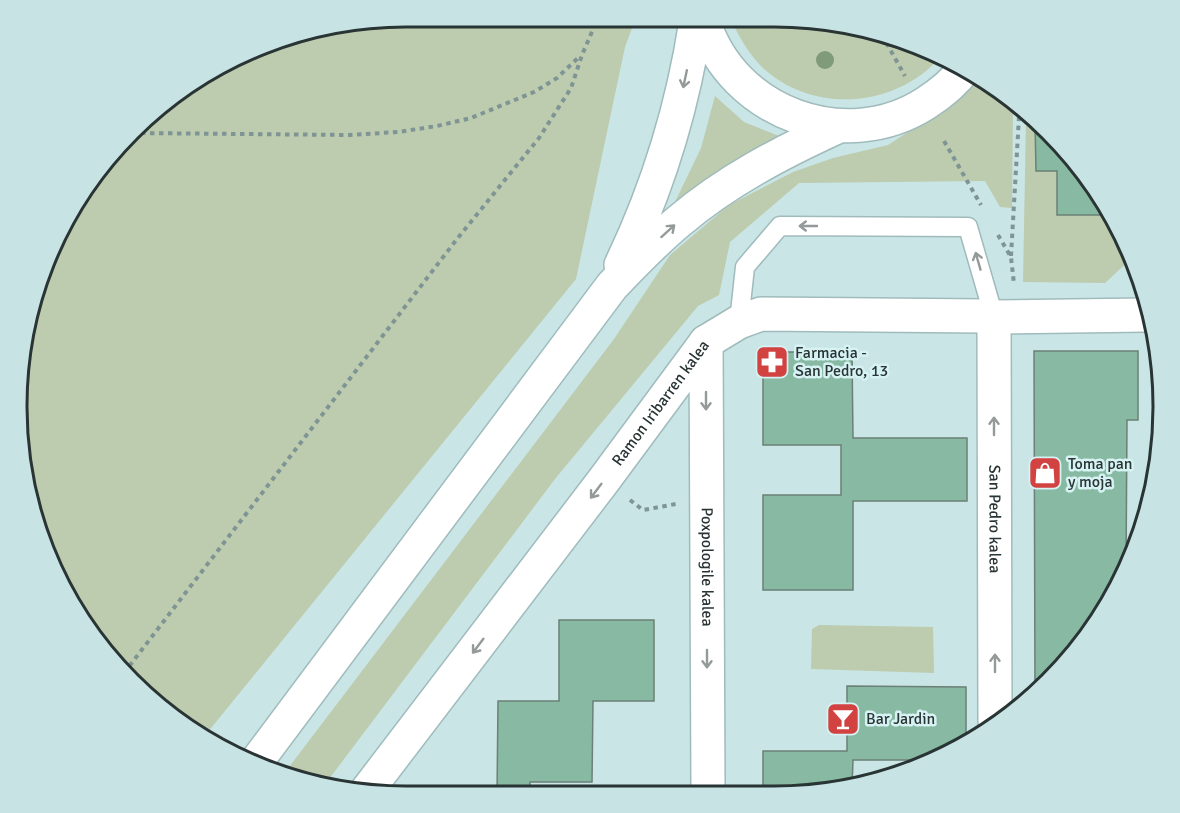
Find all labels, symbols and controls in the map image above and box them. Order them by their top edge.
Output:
one-way arrow [679,69,691,88]
one-way arrow [798,220,818,232]
one-way arrow [660,224,675,238]
one-way arrow [972,252,983,271]
street label: Ramon Iribarren kalea [608,336,714,470]
place label: Farmacia - San Pedro, 13 [795,343,888,381]
pharmacy icon: Farmacia - San Pedro, 13 [754,344,790,380]
one-way arrow [700,390,712,410]
one-way arrow [988,416,1000,436]
place label: Toma pan y moja [1068,454,1133,492]
shop icon: Toma pan y moja [1027,455,1063,491]
street label: San Pedro kalea [984,465,1005,573]
one-way arrow [590,482,602,498]
street label: Poxpologile kalea [697,507,717,627]
one-way arrow [471,637,484,653]
one-way arrow [701,648,713,668]
one-way arrow [989,653,1001,673]
bar icon: Bar Jardin [825,701,861,737]
place label: Bar Jardin [866,709,935,729]

